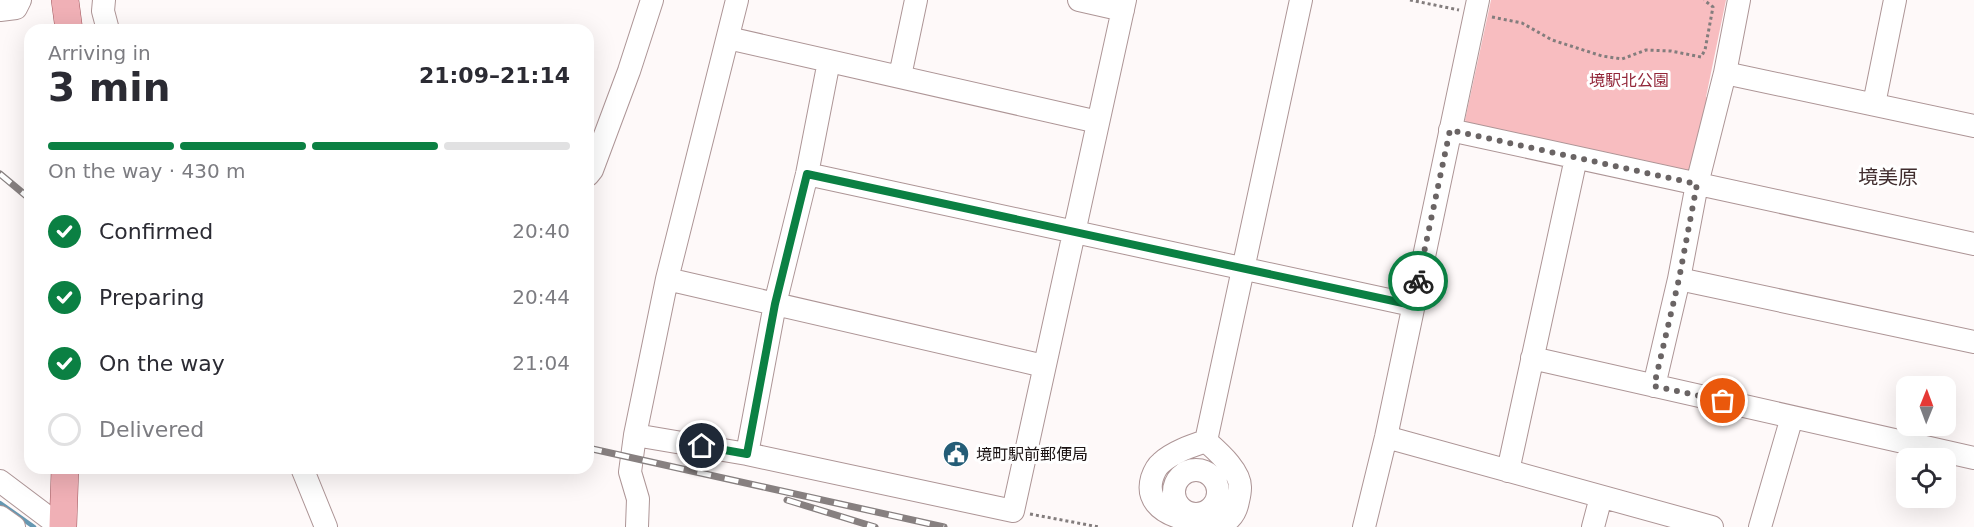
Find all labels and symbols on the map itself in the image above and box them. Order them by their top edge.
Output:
park label: 境駅北公園 [1589,71,1669,90]
district label: 境美原 [1858,165,1918,189]
courier [1388,251,1448,311]
pin [1697,375,1748,426]
north arrow [1896,376,1956,436]
pin [676,420,727,471]
public building icon: 境町駅前郵便局 [941,439,971,469]
place label: 境町駅前郵便局 [976,445,1088,464]

